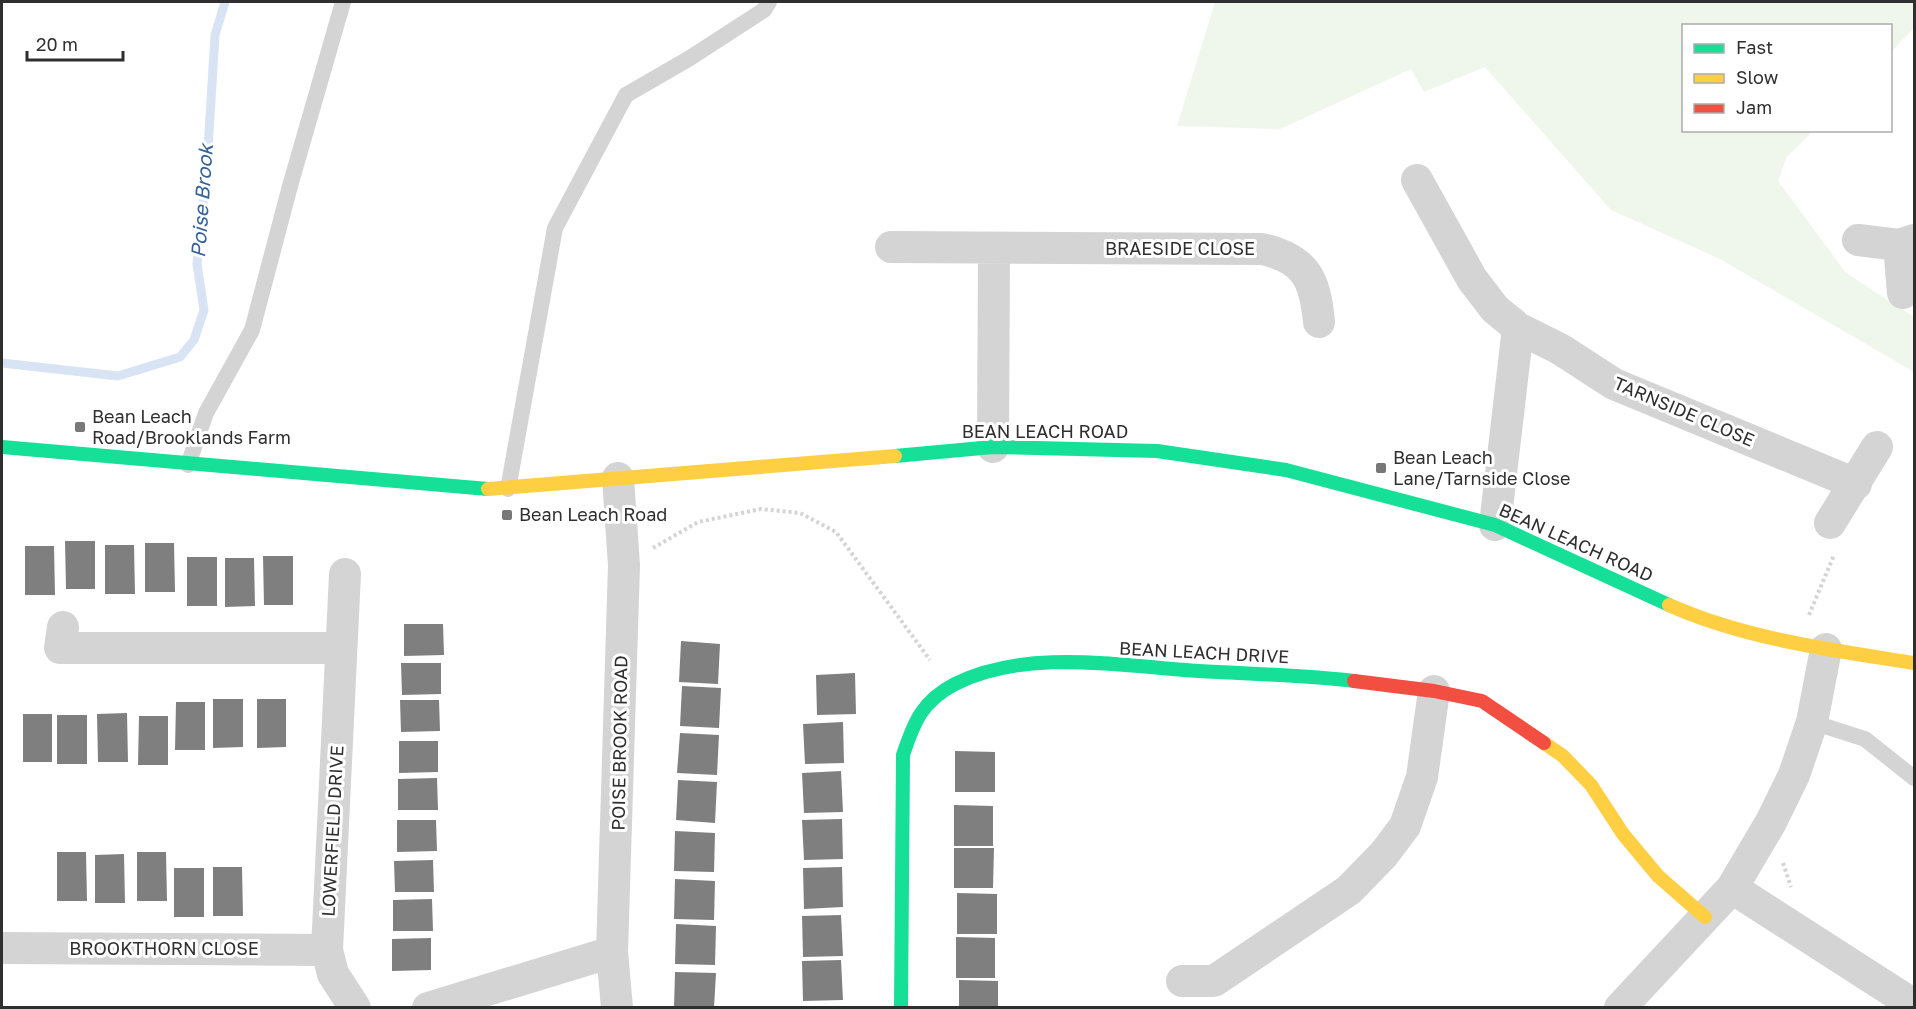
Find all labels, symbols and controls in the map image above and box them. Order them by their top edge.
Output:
scale bar [27,24,123,62]
legend [1682,24,1892,132]
text: 20 m [36,33,78,55]
text: Fast [1736,36,1773,58]
text: Slow [1736,66,1779,88]
text: Jam [1736,96,1772,118]
water label: Poise Brook [185,141,217,259]
street label: BRAESIDE CLOSE [1105,237,1255,259]
street label: TARNSIDE CLOSE [1611,372,1758,451]
place label: Bean Leach Road/Brooklands Farm [92,405,291,448]
marker: Bean Leach Road/Brooklands Farm [73,420,87,434]
street label: BEAN LEACH ROAD [962,420,1128,442]
place label: Bean Leach Lane/Tarnside Close [1393,446,1571,489]
marker: Bean Leach Lane/Tarnside Close [1374,461,1388,475]
street label: BEAN LEACH ROAD [1496,498,1657,586]
place label: Bean Leach Road [519,503,667,525]
marker: Bean Leach Road [500,508,514,522]
street label: BEAN LEACH DRIVE [1119,637,1290,667]
street label: POISE BROOK ROAD [606,655,632,831]
street label: LOWERFIELD DRIVE [317,745,347,917]
street label: BROOKTHORN CLOSE [69,937,259,959]

